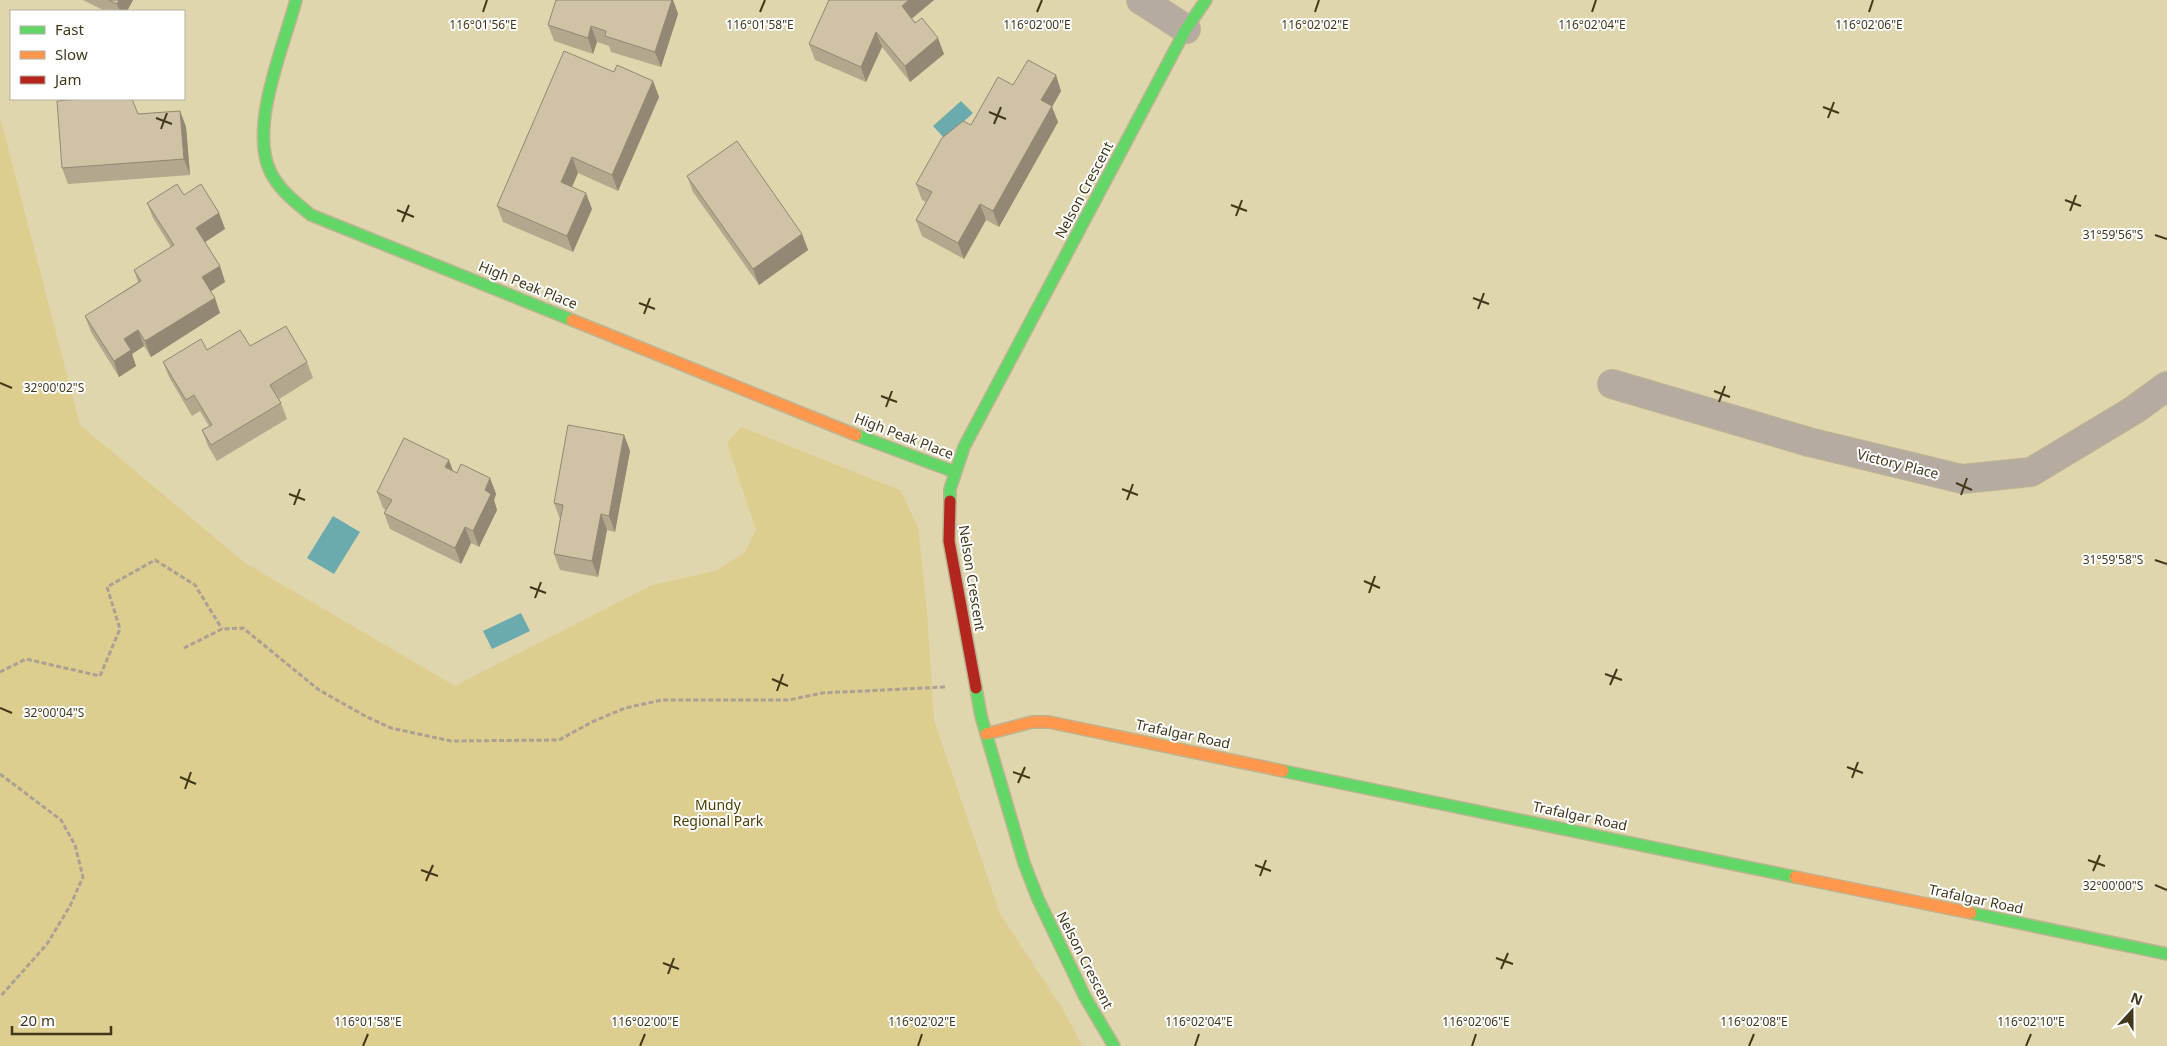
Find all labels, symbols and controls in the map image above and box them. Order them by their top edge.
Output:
legend [10,10,185,100]
text: 116°01'56"E [449,16,517,33]
text: 116°01'58"E [726,16,794,33]
text: 116°02'00"E [1003,16,1071,33]
text: 116°02'02"E [1281,16,1349,33]
text: 116°02'04"E [1558,16,1626,33]
text: 116°02'06"E [1835,16,1903,33]
text: Fast [55,19,84,39]
text: Slow [55,44,88,64]
text: Jam [53,69,82,89]
street label: Nelson Crescent [1050,138,1117,241]
text: 31°59'56"S [2083,226,2144,243]
street label: High Peak Place [476,256,580,313]
text: 32°00'02"S [24,379,85,396]
street label: High Peak Place [852,408,957,463]
street label: Victory Place [1855,444,1941,483]
street label: Nelson Crescent [955,524,990,632]
text: 31°59'58"S [2083,551,2144,568]
text: 32°00'04"S [24,704,85,721]
street label: Trafalgar Road [1134,714,1232,753]
park label: Mundy Regional Park [673,795,764,830]
street label: Trafalgar Road [1531,796,1629,835]
text: 32°00'00"S [2083,877,2144,894]
street label: Trafalgar Road [1927,879,2025,918]
street label: Nelson Crescent [1053,908,1118,1012]
north arrow [2107,986,2157,1036]
text: N [2128,987,2146,1009]
scale bar [12,1004,111,1036]
text: 20 m [20,1010,55,1030]
text: 116°01'58"E [334,1013,402,1030]
text: 116°02'00"E [611,1013,679,1030]
text: 116°02'02"E [888,1013,956,1030]
text: 116°02'04"E [1165,1013,1233,1030]
text: 116°02'06"E [1442,1013,1510,1030]
text: 116°02'08"E [1720,1013,1788,1030]
text: 116°02'10"E [1997,1013,2065,1030]

